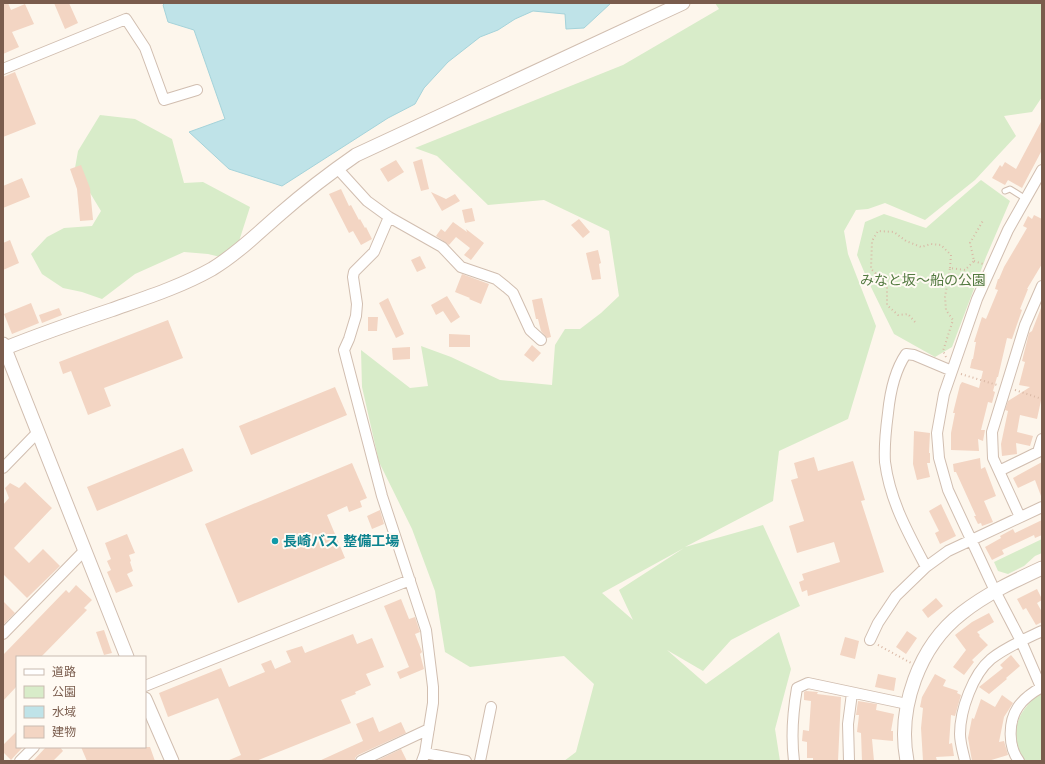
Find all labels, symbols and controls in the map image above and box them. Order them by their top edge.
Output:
park label: みなと坂〜船の公園 [860,270,986,290]
place label: 長崎バス 整備工場 [283,531,399,551]
marker: 長崎バス 整備工場 [270,536,280,546]
legend [16,656,146,748]
text: 道路 [52,663,76,681]
text: 公園 [52,683,76,701]
text: 水域 [52,703,76,721]
text: 建物 [52,723,76,741]

